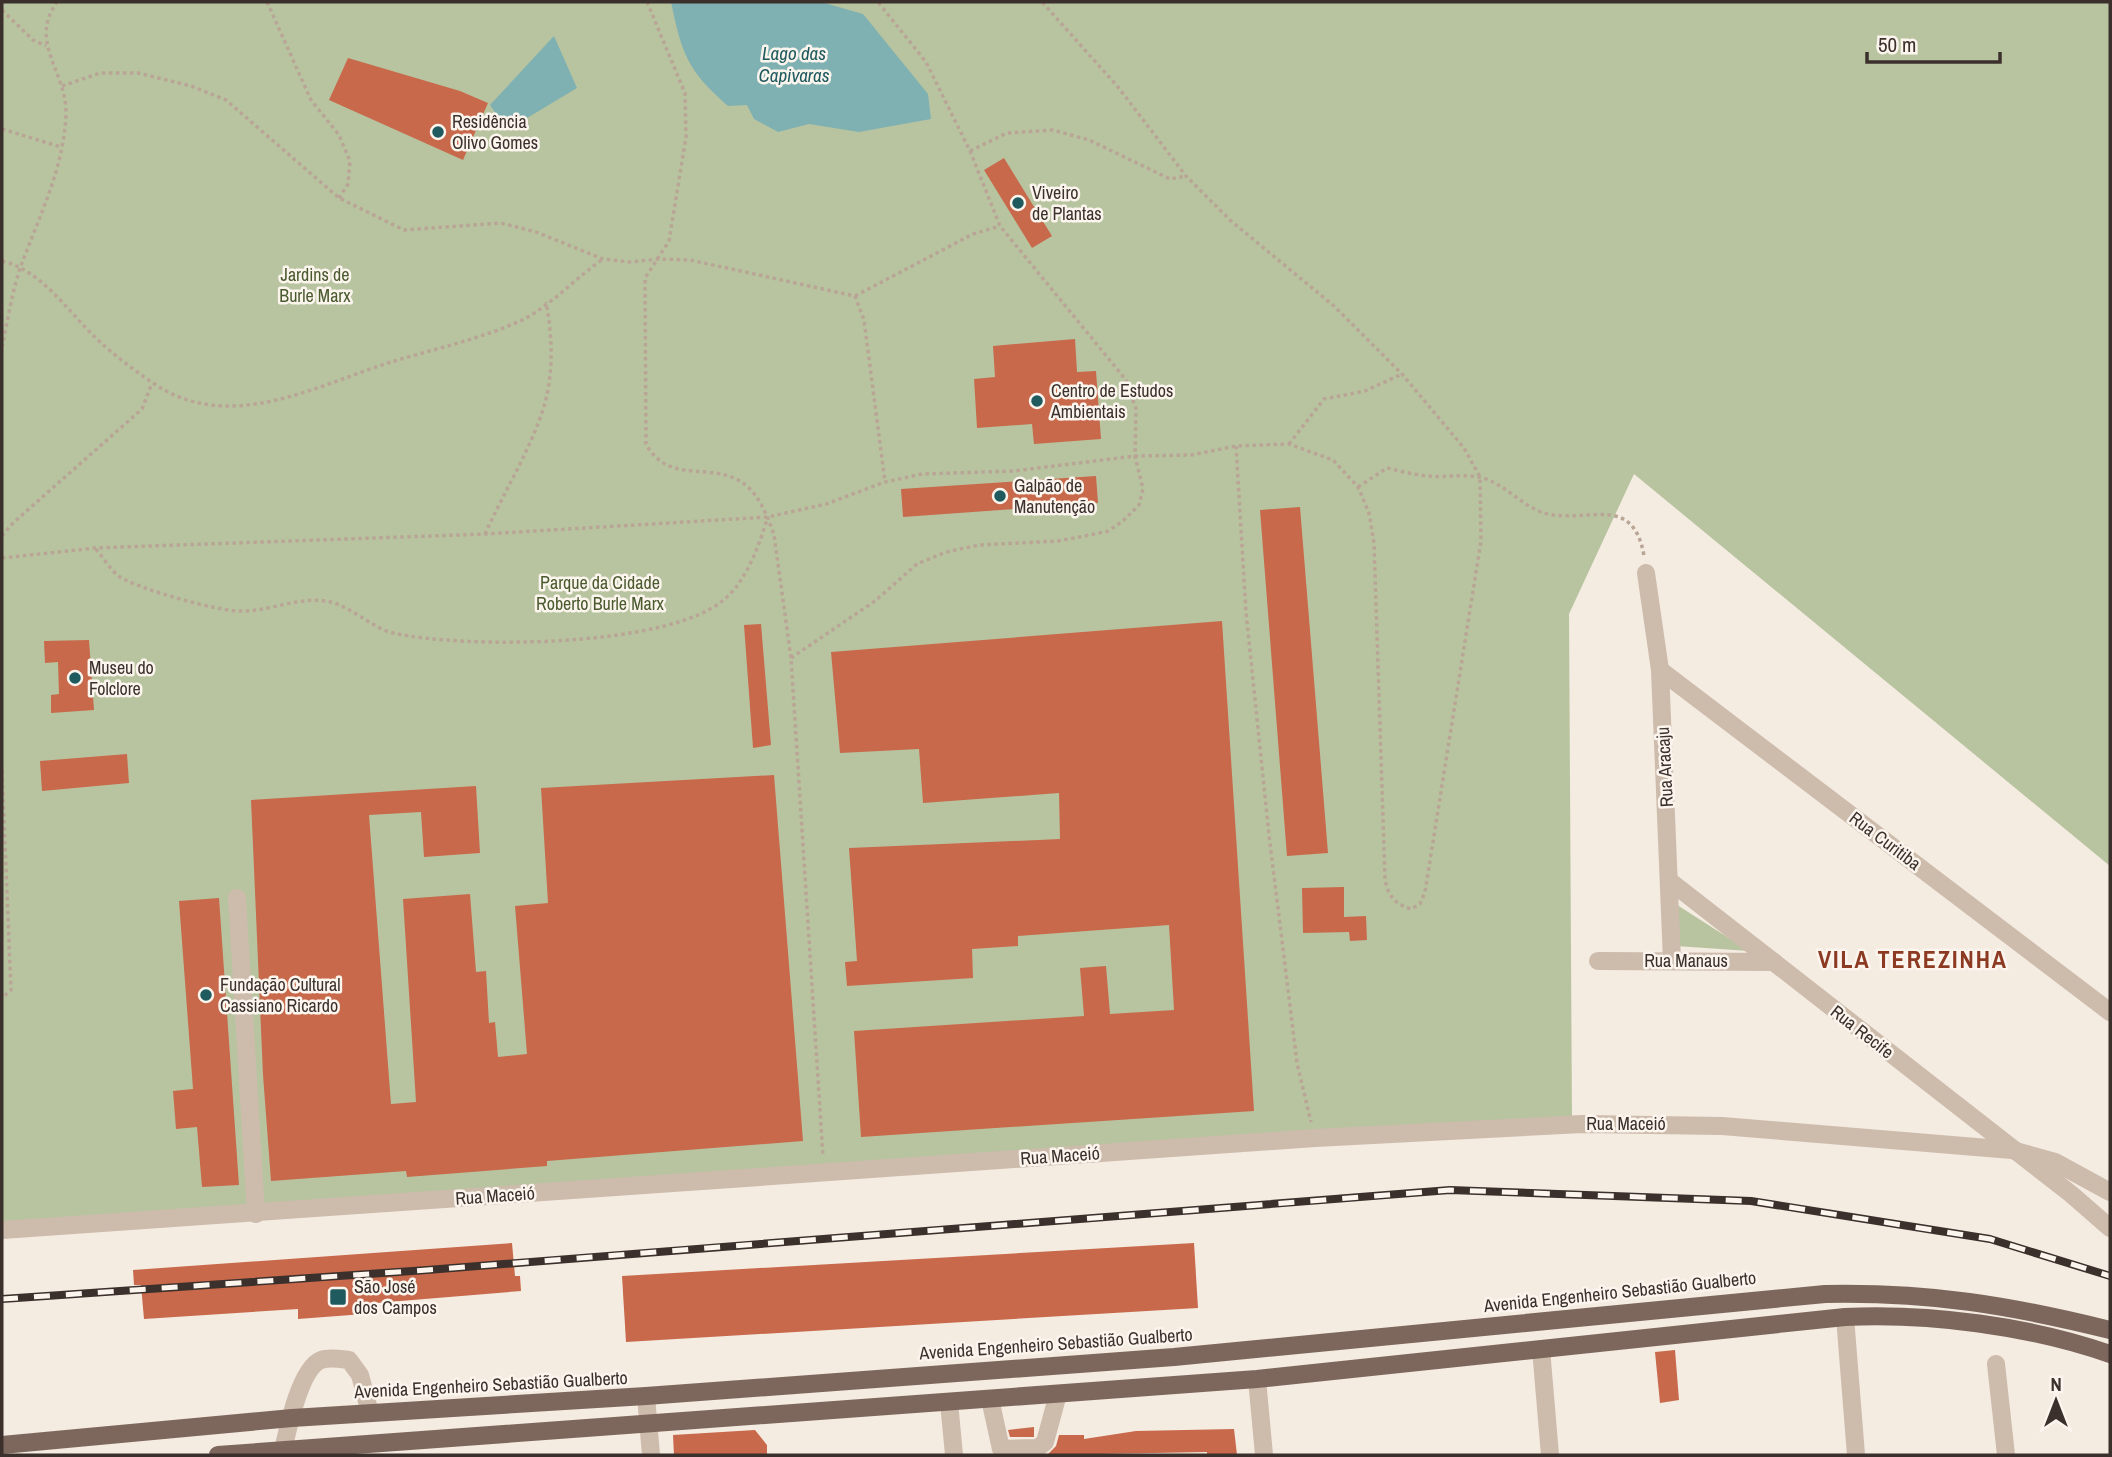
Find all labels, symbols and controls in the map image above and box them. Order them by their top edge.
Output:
scale bar [1867,21,2000,65]
text: 50 m [1878,30,1916,59]
water label: Lago das Capivaras [758,40,830,88]
place label: Residência Olivo Gomes [452,109,538,155]
marker: Residência Olivo Gomes [430,124,446,140]
place label: Viveiro de Plantas [1032,180,1102,226]
marker: Viveiro de Plantas [1010,195,1026,211]
park label: Jardins de Burle Marx [279,262,351,308]
place label: Centro de Estudos Ambientais [1050,378,1173,424]
marker: Centro de Estudos Ambientais [1029,393,1045,409]
place label: Galpão de Manutenção [1014,473,1095,519]
marker: Galpão de Manutenção [992,488,1008,504]
park label: Parque da Cidade Roberto Burle Marx [536,570,665,616]
place label: Museu do Folclore [89,655,154,701]
marker: Museu do Folclore [67,670,83,686]
street label: Rua Aracaju [1650,726,1679,808]
street label: Rua Curitiba [1844,805,1926,876]
district label: VILA TEREZINHA [1818,943,2008,975]
street label: Rua Manaus [1644,948,1728,973]
place label: Fundação Cultural Cassiano Ricardo [220,972,341,1018]
marker: Fundação Cultural Cassiano Ricardo [198,987,214,1003]
street label: Rua Recife [1826,999,1899,1064]
street label: Rua Maceió [1586,1111,1666,1136]
street label: Rua Maceió [1019,1140,1101,1171]
street label: Rua Maceió [454,1180,536,1211]
street label: Avenida Engenheiro Sebastião Gualberto [1481,1265,1757,1318]
place label: São José dos Campos [354,1274,437,1320]
marker: São José dos Campos [328,1287,348,1307]
street label: Avenida Engenheiro Sebastião Gualberto [918,1321,1193,1366]
street label: Avenida Engenheiro Sebastião Gualberto [353,1365,628,1404]
north arrow [2021,1366,2091,1436]
text: N [2050,1371,2062,1397]

